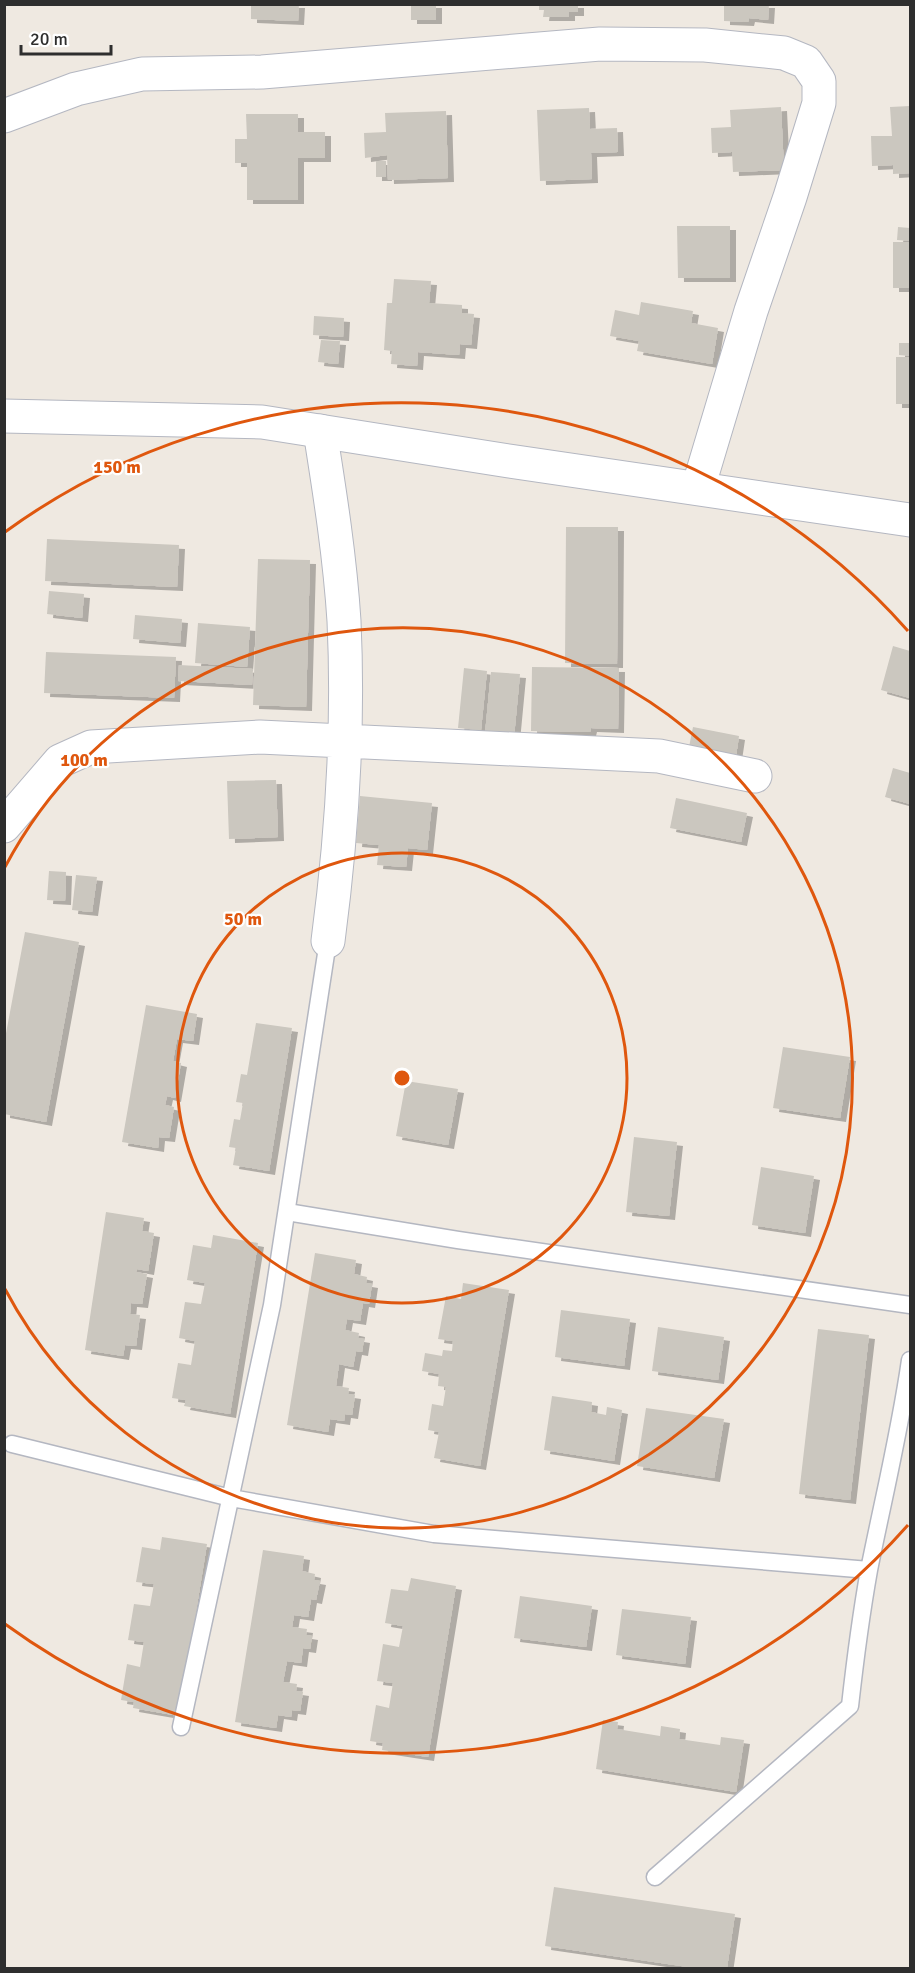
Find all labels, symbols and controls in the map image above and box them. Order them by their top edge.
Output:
scale bar [21,18,111,56]
text: 20 m [30,28,68,50]
text: 150 m [93,456,141,478]
text: 100 m [60,749,108,771]
text: 50 m [224,908,262,930]
centre of rings [392,1068,412,1088]

